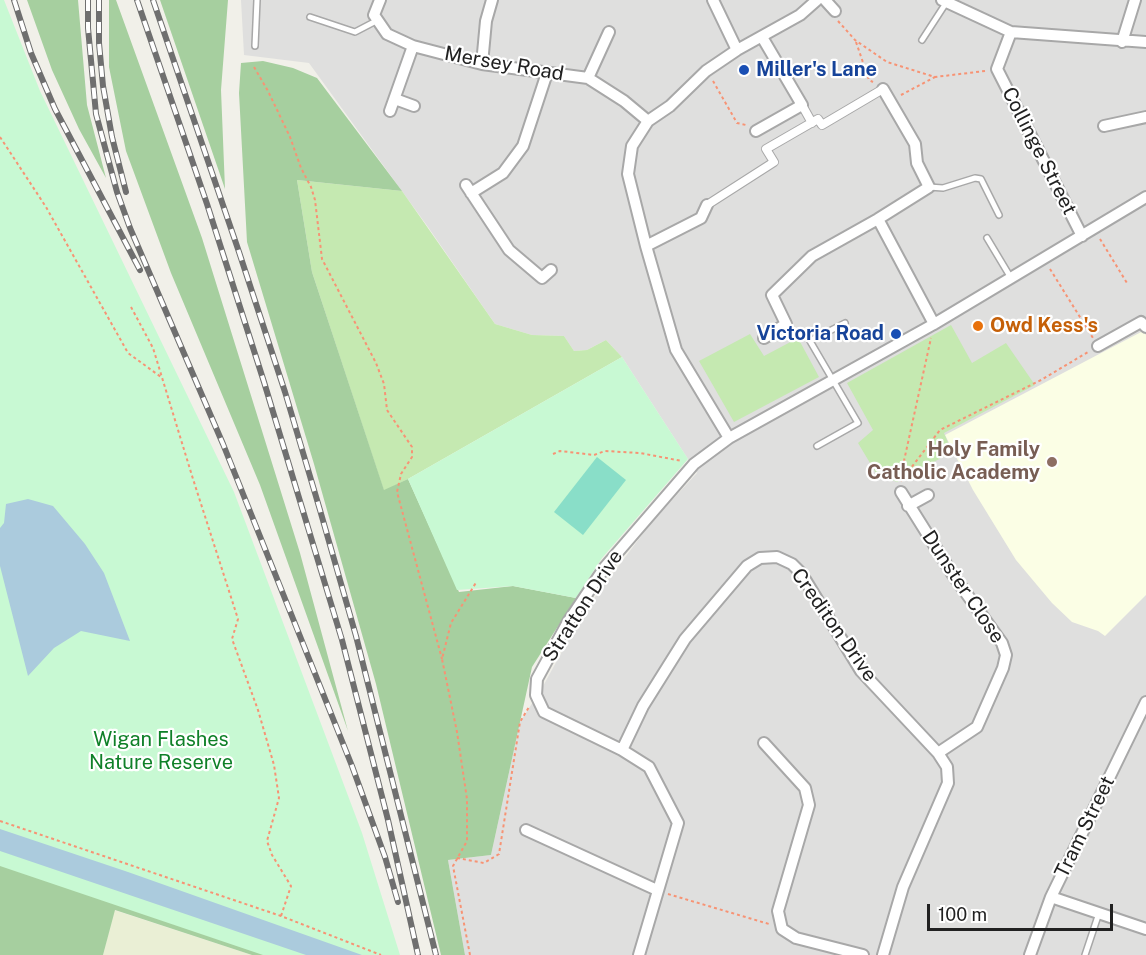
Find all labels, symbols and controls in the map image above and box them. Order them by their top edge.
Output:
street label: Mersey Road [442,42,566,86]
place label: Miller's Lane [756,58,877,82]
marker: Miller's Lane [737,63,751,77]
street label: Collinge Street [997,83,1081,219]
place label: Owd Kess's [990,314,1098,338]
marker: Owd Kess's [971,319,985,333]
place label: Victoria Road [757,322,884,346]
marker: Victoria Road [889,327,903,341]
place label: Holy Family Catholic Academy [867,438,1040,485]
marker: Holy Family Catholic Academy [1045,455,1059,469]
street label: Dunster Close [917,526,1009,648]
street label: Stratton Drive [538,545,628,667]
street label: Crediton Drive [786,564,882,686]
park label: Wigan Flashes Nature Reserve [89,728,233,775]
street label: Tram Street [1050,772,1120,882]
scale bar [930,892,1116,930]
text: 100 m [938,904,987,925]

